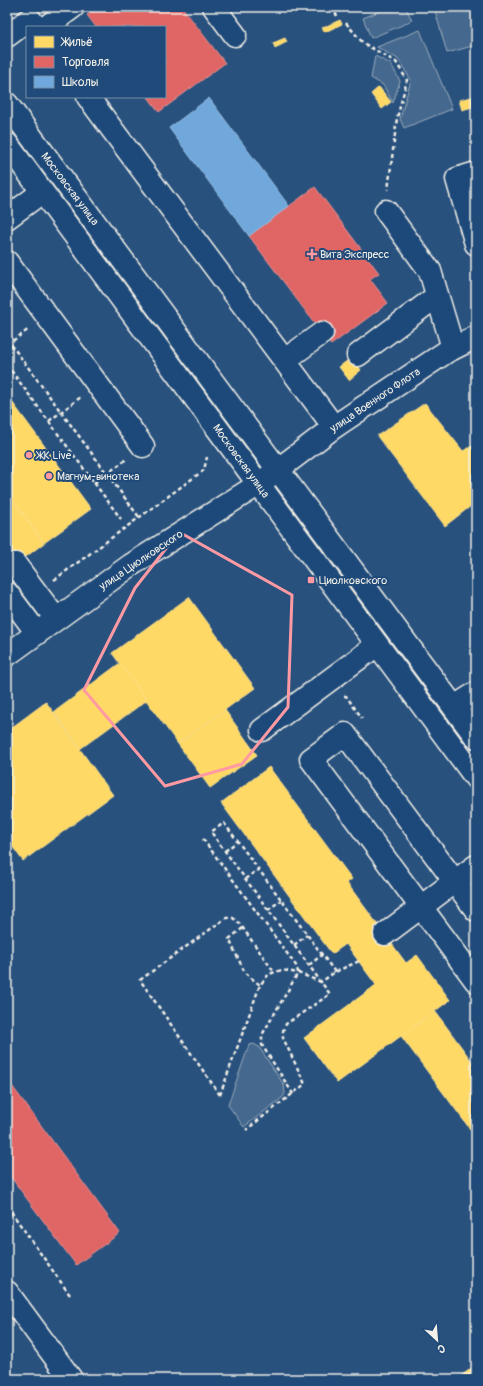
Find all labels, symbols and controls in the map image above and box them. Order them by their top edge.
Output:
legend [26,26,166,98]
text: Жильё [60,35,93,50]
text: Торговля [62,55,110,70]
text: Школы [62,75,99,90]
street label: Московская улица [38,150,102,228]
place label: Вита Экспресс [320,248,390,261]
marker: Вита Экспресс [307,249,317,259]
street label: улица Военного Флота [327,365,423,436]
street label: Московская улица [210,422,272,500]
place label: ЖК Live [35,449,72,462]
marker: ЖК Live [24,450,34,460]
place label: Магнум-винотека [57,470,139,483]
marker: Магнум-винотека [44,471,54,481]
street label: улица Циолковского [96,527,185,593]
place label: Циолковского [319,574,387,587]
marker: Циолковского [306,575,316,585]
north arrow [417,1320,457,1360]
text: С [435,1341,447,1356]

